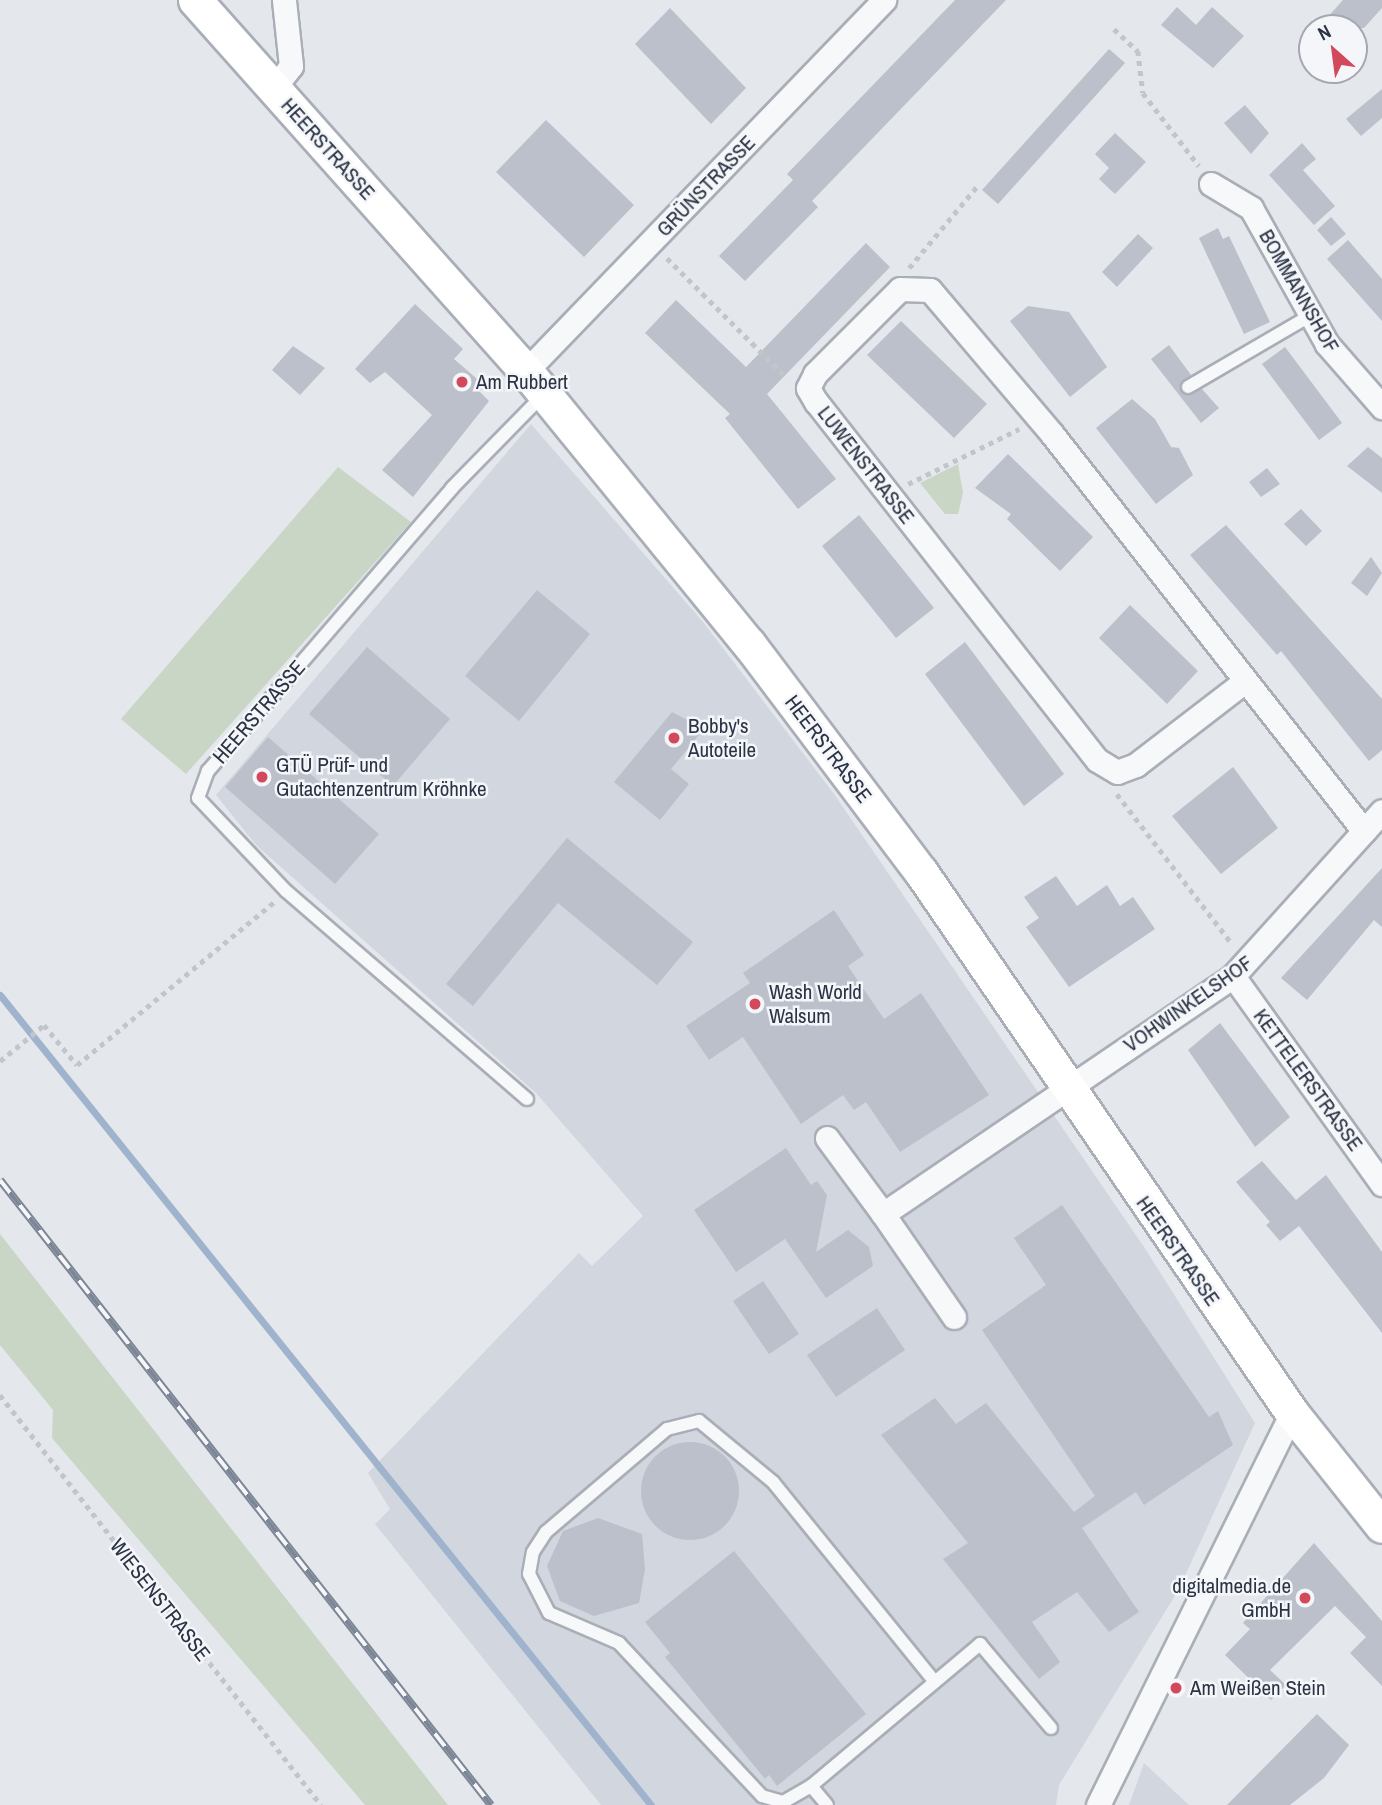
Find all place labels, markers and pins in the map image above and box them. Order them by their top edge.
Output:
place label: Am Rubbert [476,369,568,395]
marker: Am Rubbert [454,374,470,390]
place label: Bobby's Autoteile [688,713,756,763]
marker: Bobby's Autoteile [666,730,682,746]
place label: GTÜ Prüf- und Gutachtenzentrum Kröhnke [276,752,487,802]
marker: GTÜ Prüf- und Gutachtenzentrum Kröhnke [254,769,270,785]
place label: Wash World Walsum [769,979,862,1029]
marker: Wash World Walsum [747,996,763,1012]
place label: digitalmedia.de GmbH [1172,1573,1291,1623]
marker: digitalmedia.de GmbH [1297,1590,1313,1606]
place label: Am Weißen Stein [1190,1675,1326,1701]
marker: Am Weißen Stein [1168,1680,1184,1696]

